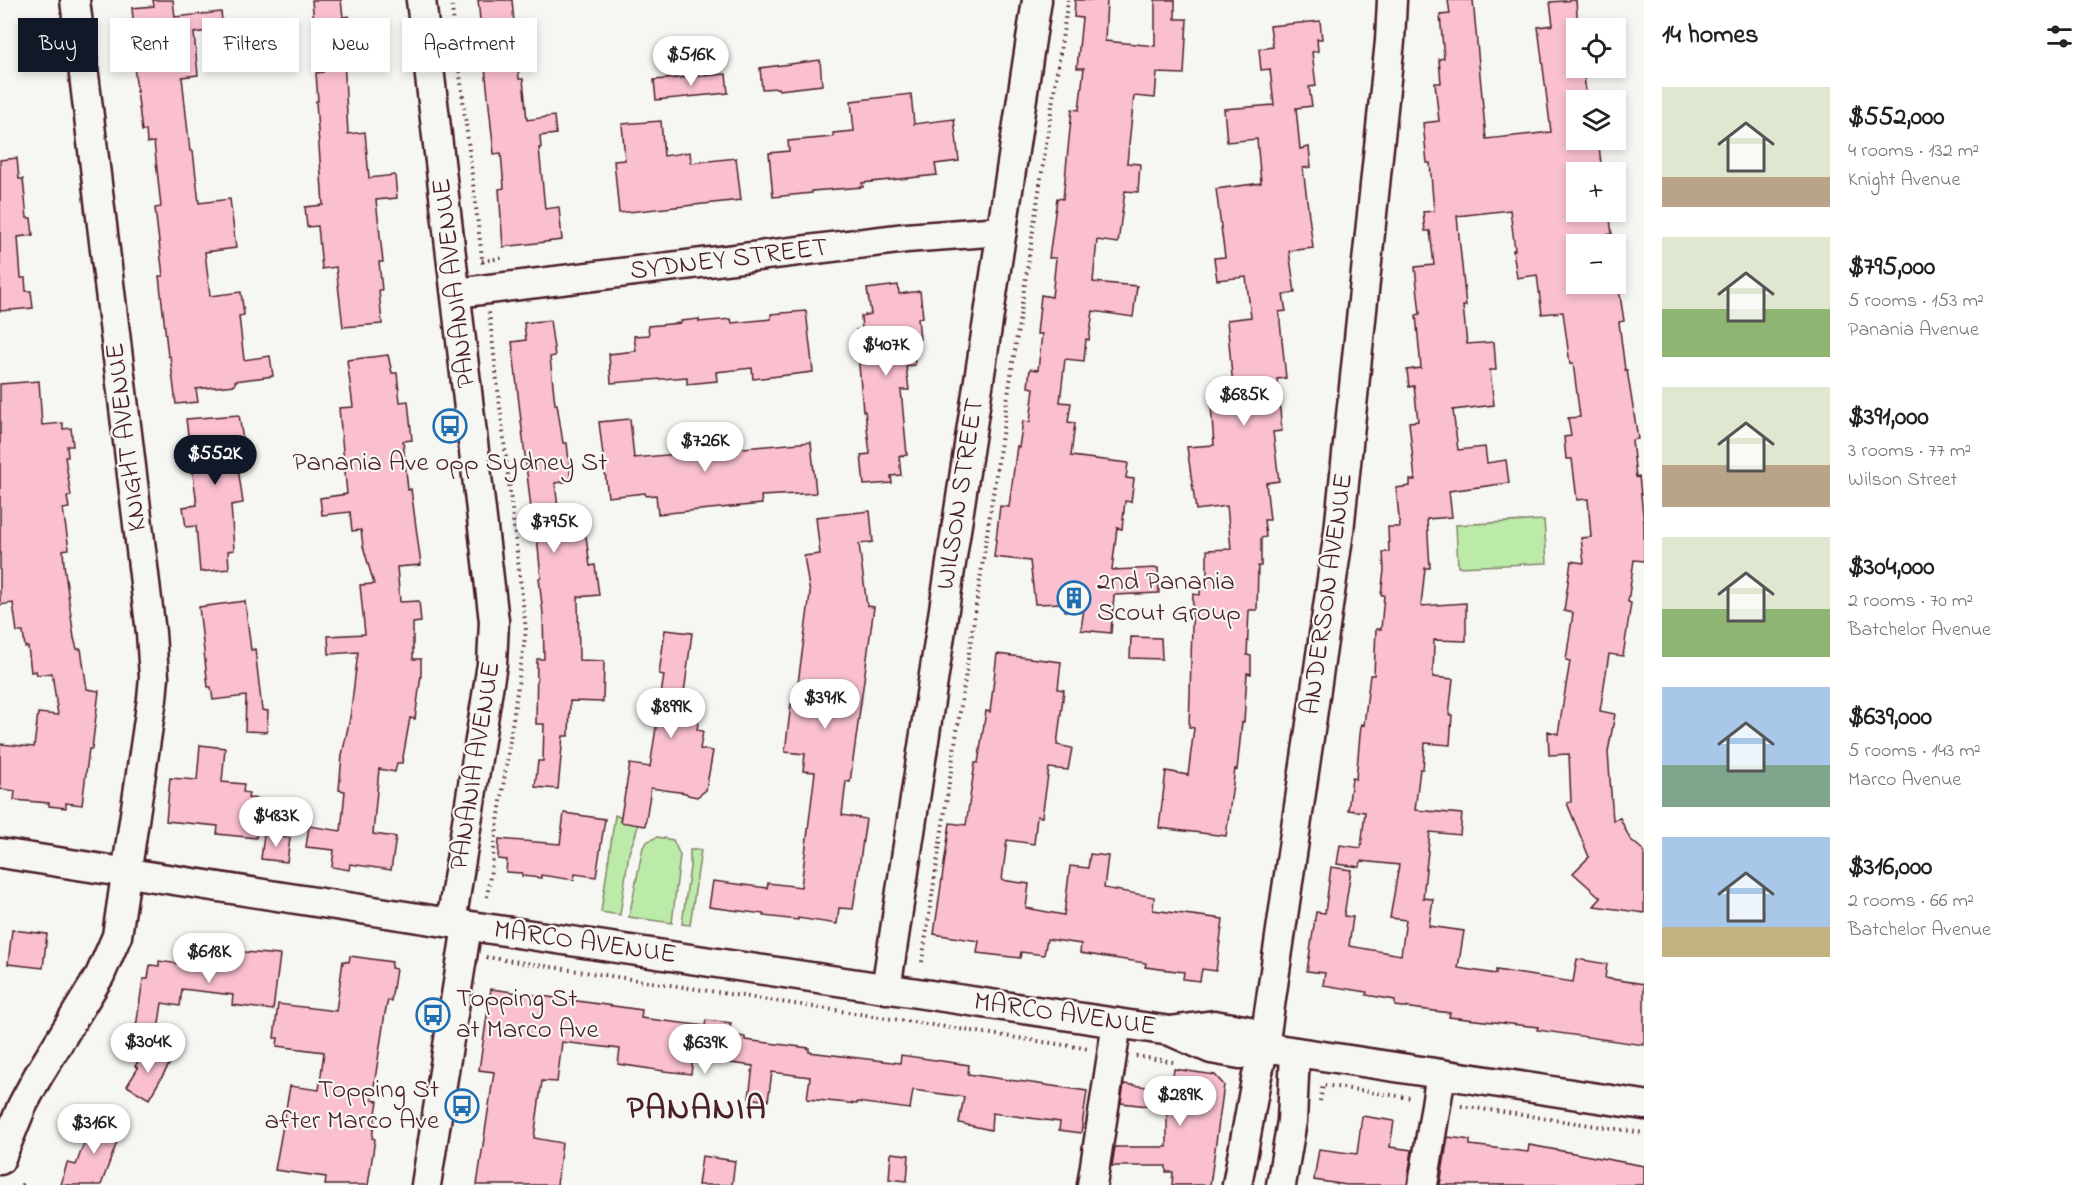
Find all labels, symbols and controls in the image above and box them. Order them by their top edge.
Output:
text: 14 homes [1662,17,1758,55]
chip: Buy [18,18,98,72]
chip: Rent [110,18,190,72]
chip: Filters [202,18,299,72]
chip: New [311,18,390,72]
chip: Apartment [402,18,537,72]
map controls [1566,18,1626,294]
button: locate [1566,18,1626,78]
icon: filters [2043,20,2076,53]
pin: $516K [649,36,733,87]
text: $516K [667,41,715,70]
button: layers [1566,90,1626,150]
text: $552,000 [1848,99,1945,137]
icon: home [1710,111,1782,183]
text: 4 rooms · 132 m² [1848,137,1979,166]
button: + [1566,162,1626,222]
text: Knight Avenue [1848,166,1960,195]
street label: PANANIA AVENUE [423,176,487,390]
street label: SYDNEY STREET [628,229,830,291]
button: − [1566,234,1626,294]
text: $795,000 [1848,249,1935,287]
icon: home [1710,261,1782,333]
text: 5 rooms · 153 m² [1848,287,1984,316]
text: Panania Avenue [1848,316,1979,345]
pin: $407K [844,326,928,377]
text: $407K [863,331,909,360]
street label: KNIGHT AVENUE [96,340,158,534]
pin: $685K [1202,376,1286,427]
text: $685K [1219,381,1269,410]
street label: WILSON STREET [927,396,995,592]
text: $391,000 [1848,399,1929,437]
bus stop icon: Panania Ave opp Sydney St [432,408,468,444]
icon: home [1710,411,1782,483]
pin: $726K [663,422,747,473]
text: $726K [681,427,729,456]
pin: $552K [173,435,257,486]
text: 3 rooms · 77 m² [1848,437,1971,466]
text: $552K [188,440,242,469]
place label: Panania Ave opp Sydney St [293,444,607,483]
text: Wilson Street [1848,466,1957,495]
street label: ANDERSON AVENUE [1292,471,1364,717]
pin: $795K [512,503,596,554]
text: $795K [530,508,578,537]
text: $304,000 [1848,549,1935,587]
icon: home [1710,561,1782,633]
place label: 2nd Panania Scout Group [1097,563,1241,633]
building icon: 2nd Panania Scout Group [1056,580,1092,616]
text: 2 rooms · 70 m² [1848,587,1973,616]
text: Batchelor Avenue [1848,616,1991,645]
street label: PANANIA AVENUE [440,659,512,873]
pin: $391K [783,679,867,730]
text: $391K [804,684,846,713]
pin: $899K [629,688,713,739]
text: $899K [650,693,692,722]
text: $639,000 [1848,699,1932,737]
icon: home [1710,711,1782,783]
text: 5 rooms · 143 m² [1848,737,1981,766]
text: Marco Avenue [1848,766,1961,795]
pin: $483K [234,797,318,848]
text: $483K [253,802,299,831]
text: $316,000 [1848,849,1932,887]
icon: home [1710,861,1782,933]
text: 2 rooms · 66 m² [1848,887,1974,916]
street label: MARCO AVENUE [491,911,679,975]
text: Batchelor Avenue [1848,916,1991,945]
pin: $618K [167,933,251,984]
text: $618K [187,938,231,967]
place label: Topping St at Marco Ave [456,980,599,1050]
street label: MARCO AVENUE [971,983,1159,1047]
bus stop icon: Topping St at Marco Ave [415,997,451,1033]
pin: $304K [106,1023,190,1074]
pin: $639K [663,1024,747,1075]
text: $304K [125,1028,171,1057]
text: $639K [683,1029,727,1058]
place label: Topping St after Marco Ave [265,1071,440,1141]
pin: $289K [1138,1076,1222,1127]
text: $289K [1157,1081,1203,1110]
district label: PANANIA [627,1086,767,1134]
bus stop icon: Topping St after Marco Ave [444,1088,480,1124]
pin: $316K [52,1104,136,1155]
text: $316K [71,1109,117,1138]

